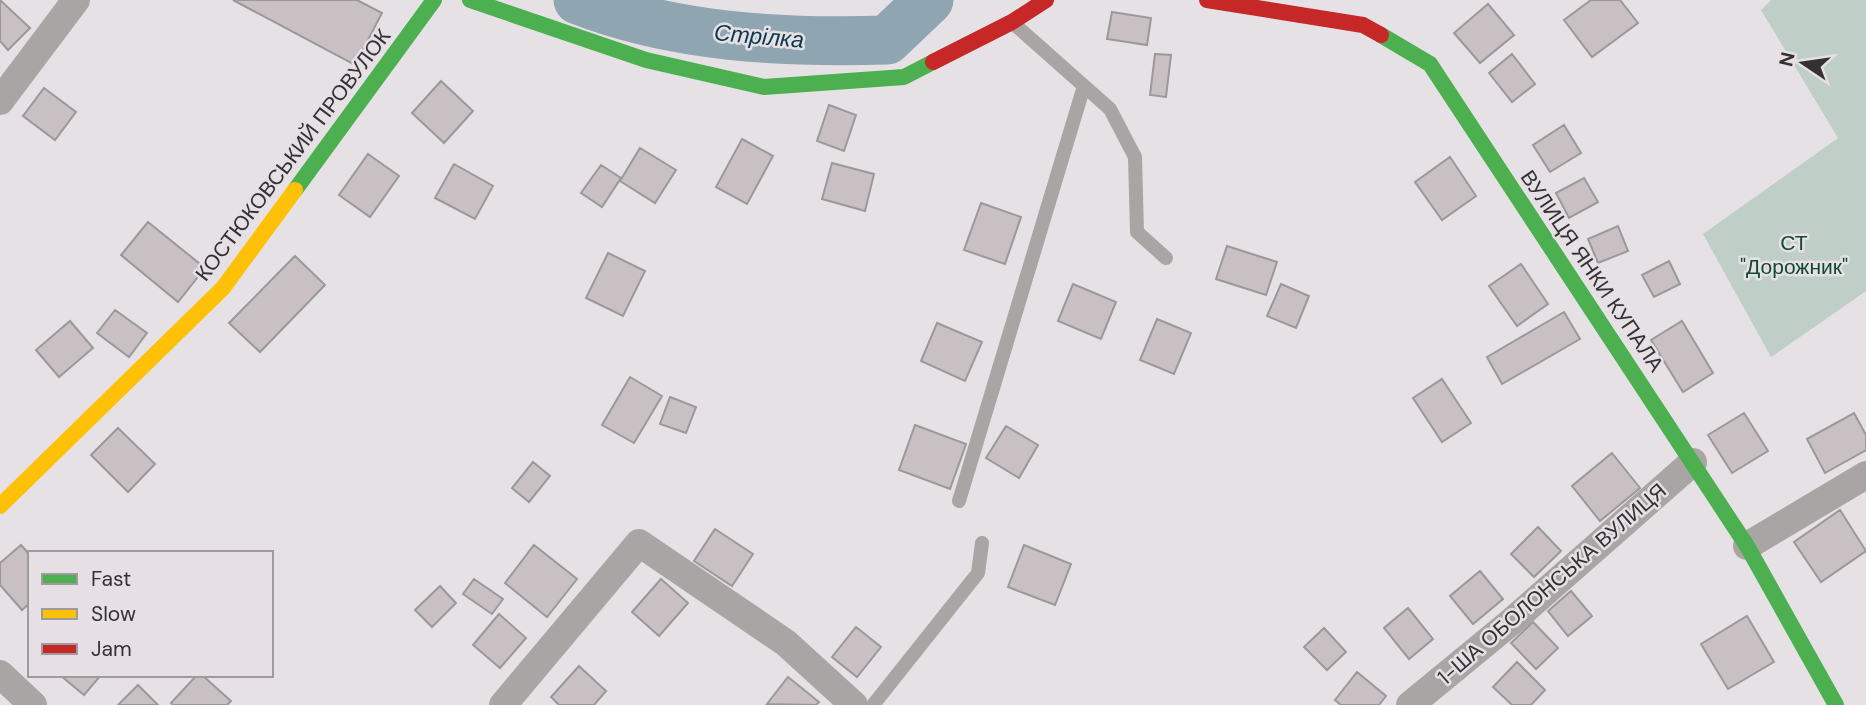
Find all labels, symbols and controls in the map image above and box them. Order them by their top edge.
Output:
water label: Стрілка [713,17,805,55]
street label: КОСТЮКОВСЬКИЙ ПРОВУЛОК [189,23,398,287]
north arrow [1768,28,1838,98]
text: N [1773,50,1801,69]
street label: ВУЛИЦЯ ЯНКИ КУПАЛА [1514,165,1670,377]
park label: СТ "Дорожник" [1740,229,1848,281]
street label: 1-ША ОБОЛОНСЬКА ВУЛИЦЯ [1432,477,1672,691]
legend [28,551,273,677]
text: Fast [91,565,131,593]
text: Slow [91,600,136,628]
text: Jam [91,635,132,663]

